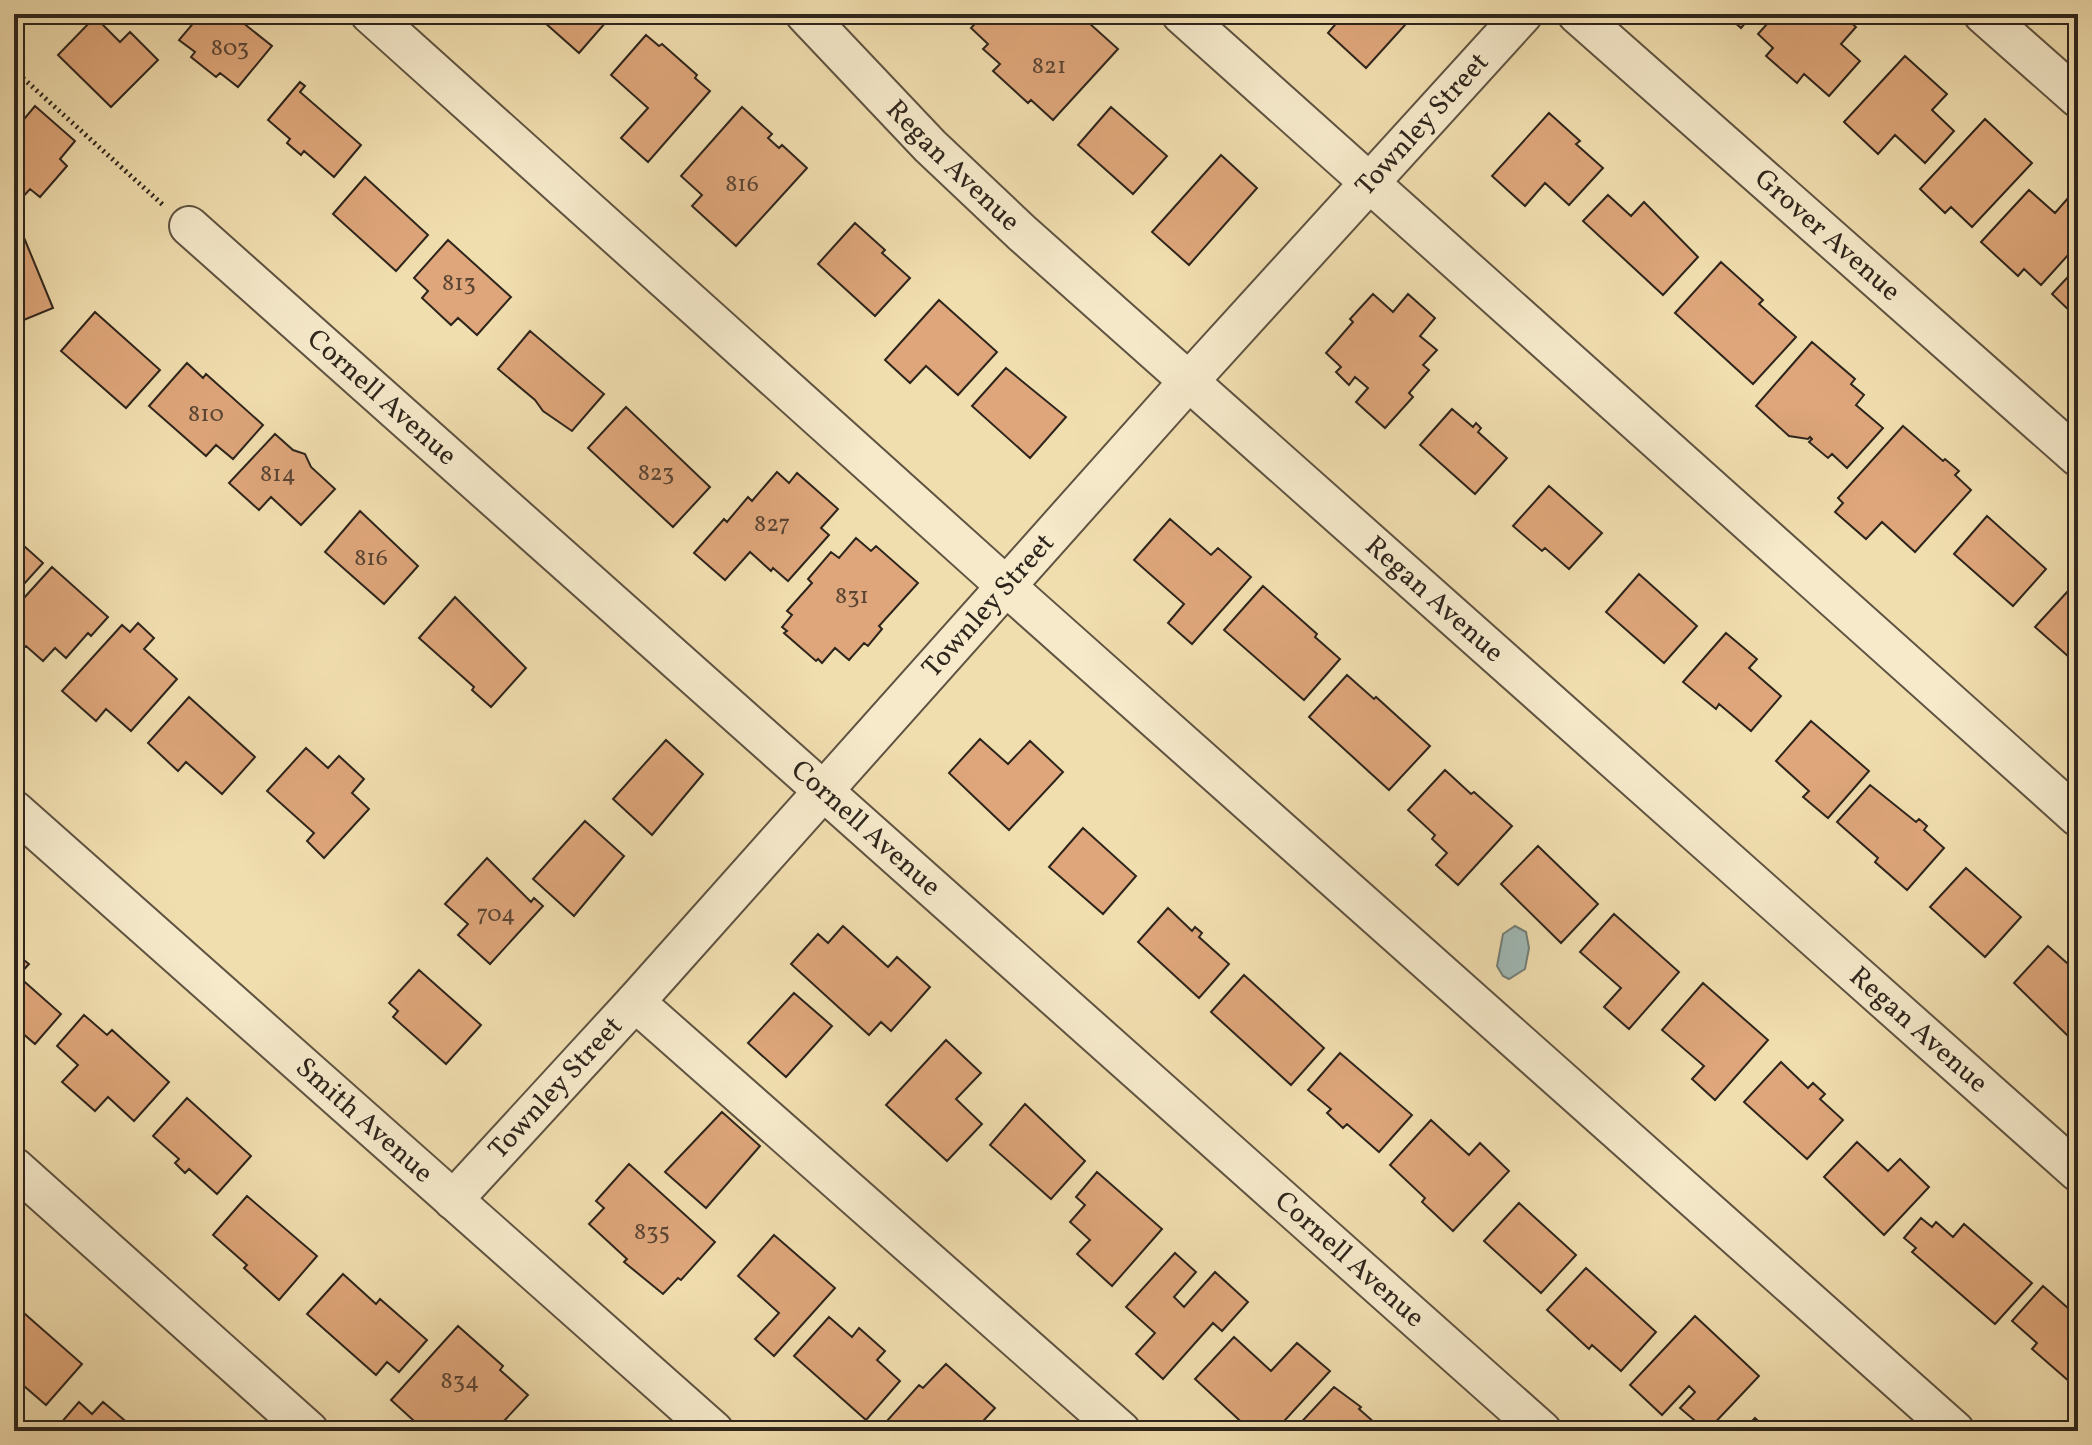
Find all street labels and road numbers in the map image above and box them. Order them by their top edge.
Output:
street label: Townley Street [1347,44,1498,205]
street label: Regan Avenue [877,91,1029,241]
street label: Grover Avenue [1746,160,1909,311]
street label: Cornell Avenue [298,320,465,475]
street label: Townley Street [913,525,1064,687]
street label: Regan Avenue [1356,527,1512,672]
street label: Cornell Avenue [782,751,949,906]
street label: Regan Avenue [1840,958,1996,1103]
street label: Townley Street [480,1008,632,1168]
street label: Smith Avenue [287,1049,442,1192]
street label: Cornell Avenue [1266,1182,1433,1337]

